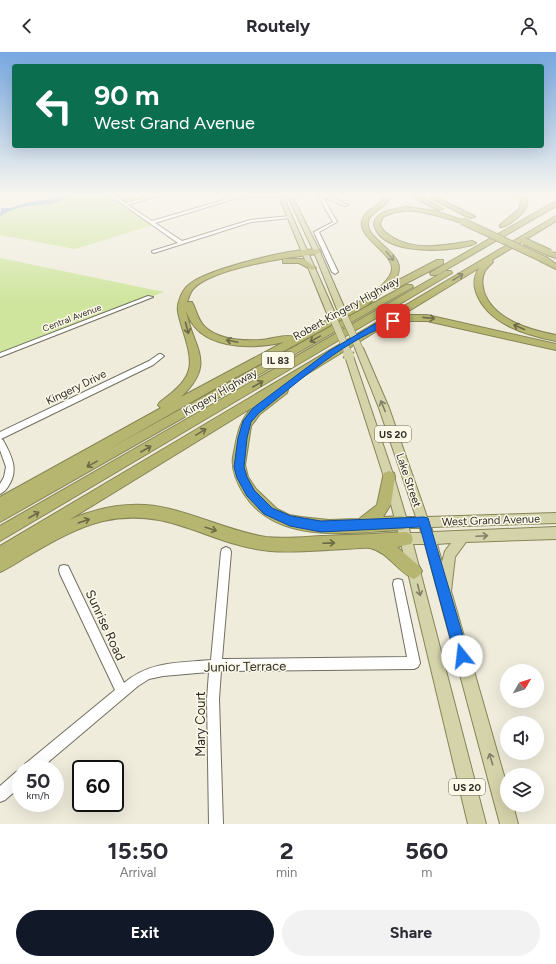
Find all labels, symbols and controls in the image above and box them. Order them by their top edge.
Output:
icon: back [16,15,38,37]
text: Routely [246,15,310,37]
icon: person [518,15,540,37]
text: 90 m [94,78,159,112]
icon: left [28,80,80,132]
text: West Grand Avenue [94,112,255,134]
one-way arrow [385,251,394,262]
one-way arrow [452,272,464,280]
street label: Robert Kingery Highway [291,274,402,343]
street label: Central Avenue [41,301,103,334]
pin [376,304,410,338]
icon: arrive [382,310,404,332]
one-way arrow [422,314,435,322]
one-way arrow [183,321,191,334]
one-way arrow [513,323,525,330]
one-way arrow [309,336,321,344]
one-way arrow [226,337,239,345]
road number: IL 83 [262,352,294,368]
street label: Kingery Highway [181,366,260,419]
street label: Kingery Drive [44,367,109,408]
one-way arrow [252,379,264,387]
one-way arrow [378,400,386,412]
road number: US 20 [375,426,411,442]
one-way arrow [195,427,207,435]
one-way arrow [140,445,152,453]
street label: Lake Street [393,452,424,509]
one-way arrow [86,461,98,469]
one-way arrow [28,511,40,519]
street label: West Grand Avenue [442,512,540,529]
one-way arrow [78,516,90,524]
one-way arrow [204,526,217,533]
one-way arrow [475,533,488,540]
one-way arrow [322,539,335,547]
one-way arrow [416,583,423,596]
street label: Sunrise Road [83,588,128,663]
position arrow [441,635,483,677]
street label: Junior Terrace [204,658,286,675]
north arrow [500,664,544,708]
map controls [500,664,544,812]
street label: Mary Court [193,691,208,757]
button: sound [500,716,544,760]
one-way arrow [487,753,494,766]
speed limit sign: 60 [72,760,124,812]
button: layers [500,768,544,812]
text: 50 [26,769,50,793]
road number: US 20 [449,779,485,795]
text: km/h [27,789,49,802]
text: 15:50 [108,836,168,865]
text: 2 [280,836,294,865]
text: 560 [405,836,448,865]
text: Arrival [120,865,156,880]
text: min [276,865,297,880]
text: m [421,865,432,880]
button: Exit [16,910,274,956]
button: Share [282,910,540,956]

